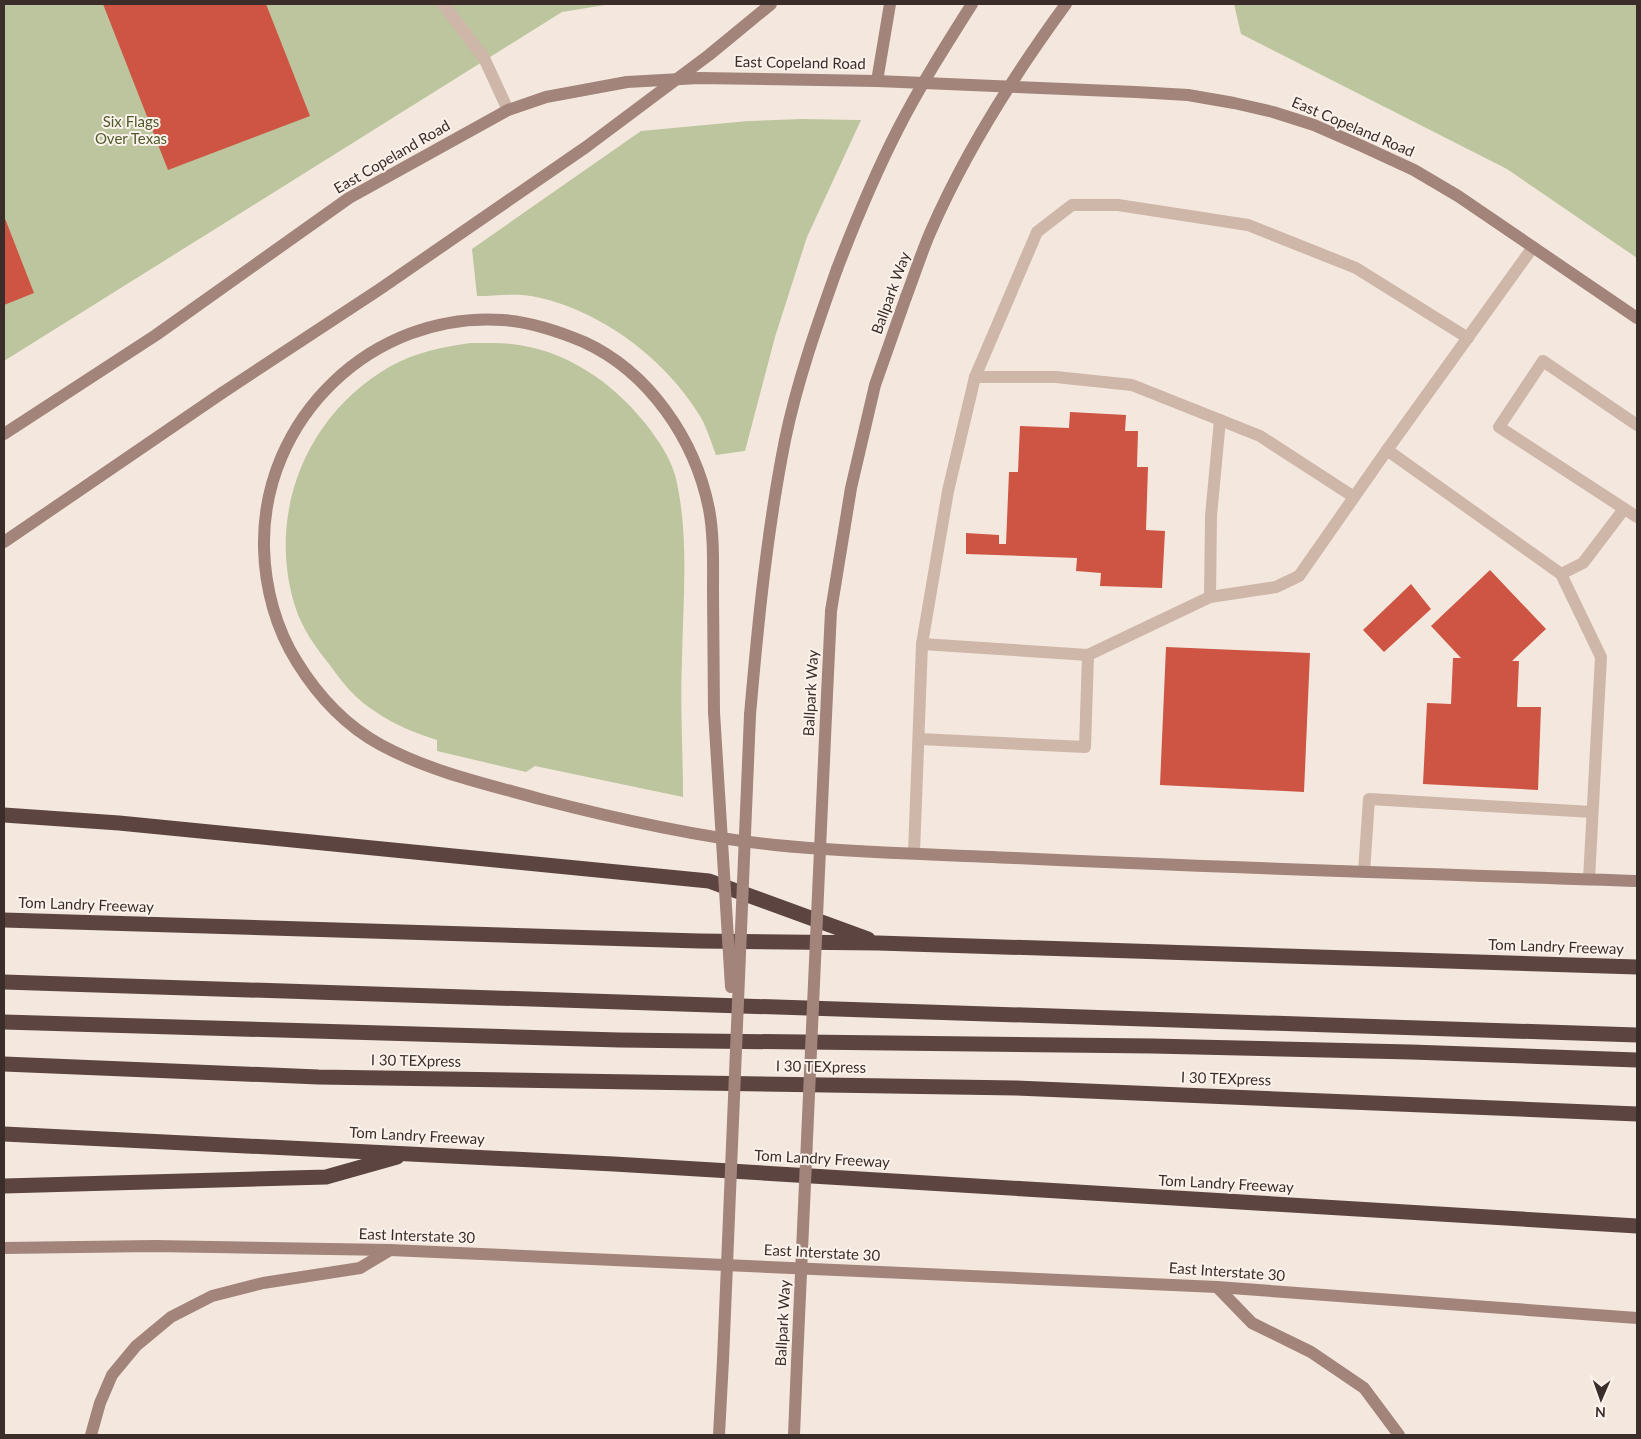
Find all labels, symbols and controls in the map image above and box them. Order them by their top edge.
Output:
street label: East Copeland Road [734,52,866,72]
street label: East Copeland Road [1289,92,1417,160]
park label: Six Flags Over Texas [95,112,167,147]
street label: East Copeland Road [330,116,453,197]
street label: Ballpark Way [867,249,913,336]
street label: Ballpark Way [799,649,821,737]
street label: Tom Landry Freeway [18,893,154,915]
street label: Tom Landry Freeway [1488,935,1624,957]
street label: I 30 TEXpress [371,1050,461,1070]
street label: I 30 TEXpress [776,1056,866,1076]
street label: I 30 TEXpress [1181,1067,1272,1089]
street label: Tom Landry Freeway [349,1122,486,1148]
street label: Tom Landry Freeway [754,1145,891,1171]
street label: Tom Landry Freeway [1158,1170,1295,1196]
street label: East Interstate 30 [359,1224,476,1246]
street label: East Interstate 30 [763,1240,881,1264]
street label: East Interstate 30 [1168,1258,1286,1284]
street label: Ballpark Way [771,1279,793,1367]
north arrow [1576,1374,1626,1424]
text: N [1595,1404,1606,1421]

